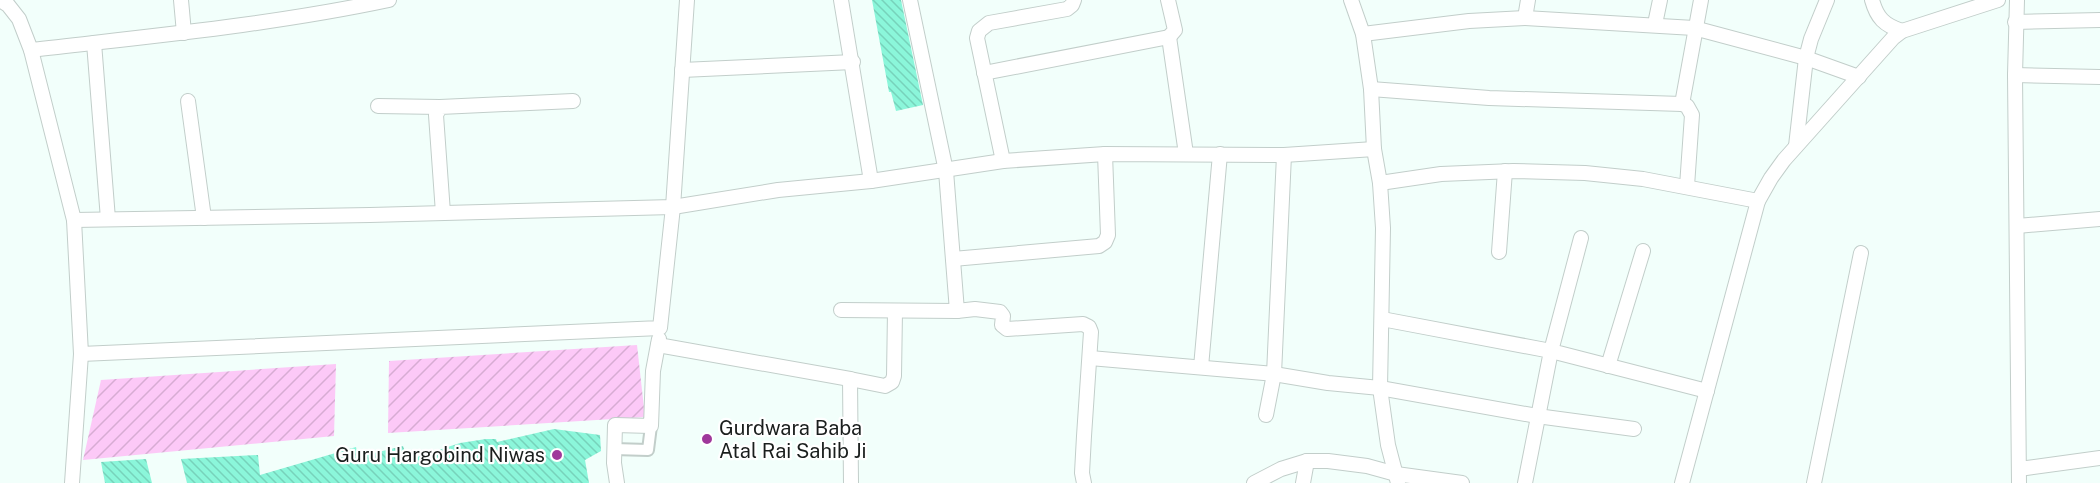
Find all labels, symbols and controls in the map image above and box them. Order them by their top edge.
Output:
place label: Gurdwara Baba Atal Rai Sahib Ji [719,416,866,463]
marker: Gurdwara Baba Atal Rai Sahib Ji [700,432,714,446]
place label: Guru Hargobind Niwas [335,443,545,467]
marker: Guru Hargobind Niwas [550,448,564,462]

